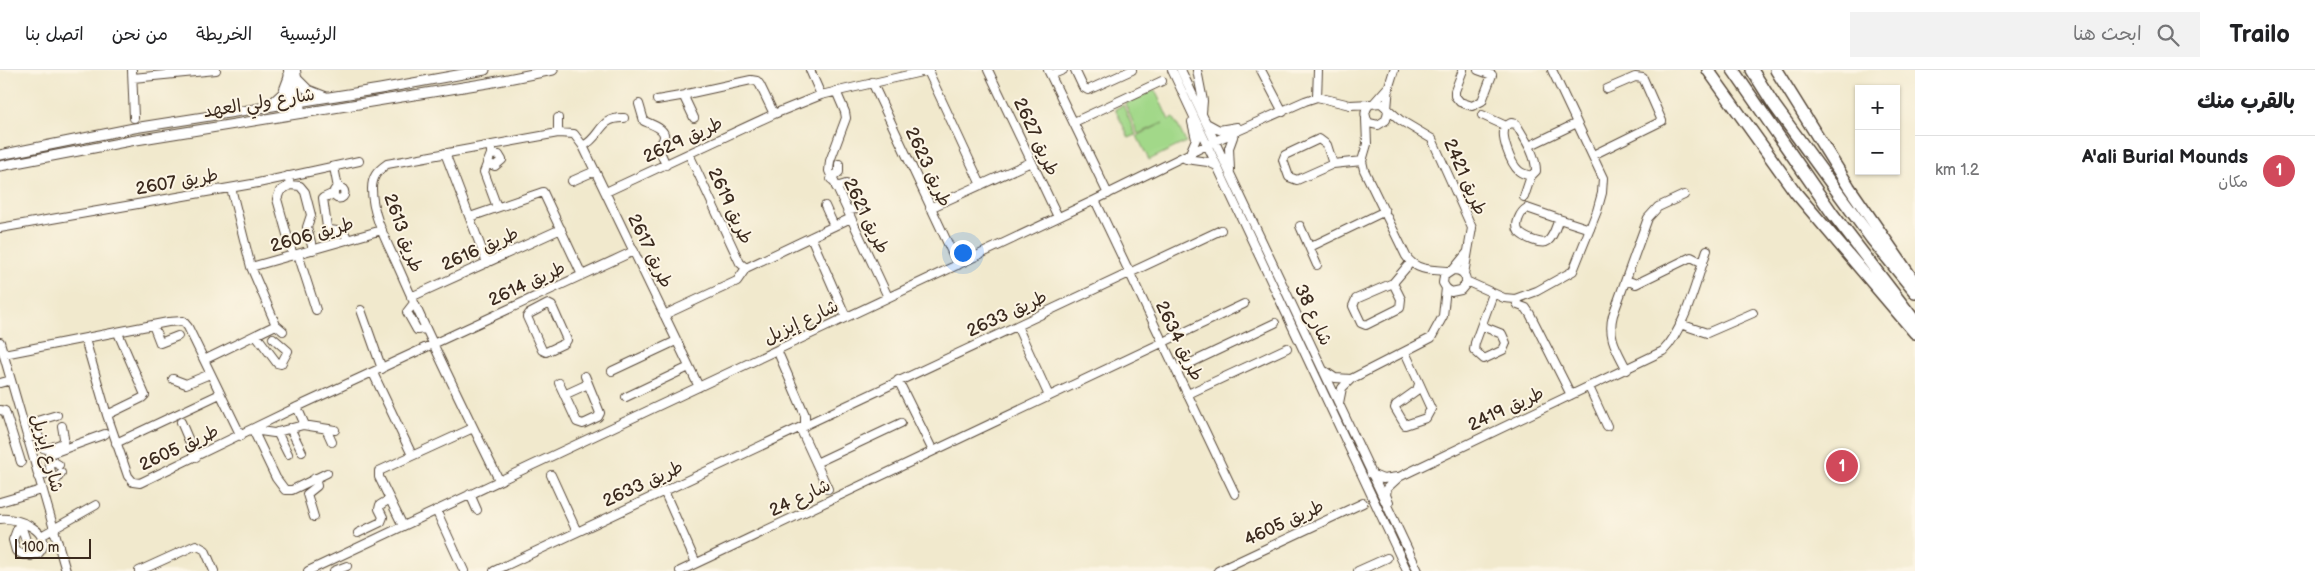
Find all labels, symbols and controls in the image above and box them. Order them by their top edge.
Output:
search box [1850,12,2200,57]
text: Trailo [2230,20,2290,49]
icon: search [2154,21,2182,49]
text: ابحث هنا [2073,23,2142,46]
text: اتصل بنا [25,24,84,45]
text: من نحن [112,24,168,45]
text: الخريطة [196,24,252,45]
text: الرئيسية [280,24,337,45]
street label: شارع ولي العهد [202,84,317,127]
map controls [1855,85,1900,175]
button: + [1855,85,1900,130]
text: بالقرب منك [2197,89,2295,114]
street label: طريق 2627 [1009,95,1063,179]
street label: طريق 2629 [640,112,726,168]
street label: طريق 2623 [900,124,956,210]
button: − [1855,130,1900,175]
street label: طريق 2421 [1439,136,1491,218]
text: A'ali Burial Mounds [2082,146,2248,169]
text: 1.2 km [1935,161,1979,180]
text: 1 [2276,161,2282,180]
street label: طريق 2607 [134,164,220,200]
street label: طريق 2619 [703,165,757,247]
text: مكان [2218,173,2248,192]
street label: طريق 2621 [839,175,893,257]
street label: طريق 2613 [379,191,427,275]
street label: طريق 2617 [623,210,677,292]
street label: طريق 2606 [268,213,356,257]
street label: طريق 2616 [438,223,522,275]
your location [950,240,976,266]
street label: طريق 2614 [485,257,569,311]
street label: شارع 38 [1289,281,1336,349]
street label: طريق 2633 [963,286,1051,342]
street label: شارع إيزيل [760,295,842,349]
street label: طريق 2634 [1151,298,1207,384]
street label: طريق 2419 [1465,382,1547,436]
street label: شارع إيزيل [25,411,68,495]
street label: طريق 2605 [136,420,222,476]
pin: 1 [1826,447,1858,485]
street label: طريق 2633 [599,456,687,512]
street label: شارع 24 [766,475,834,522]
street label: طريق 4605 [1241,495,1327,551]
scale bar [15,536,91,559]
text: 100 m [22,539,59,556]

